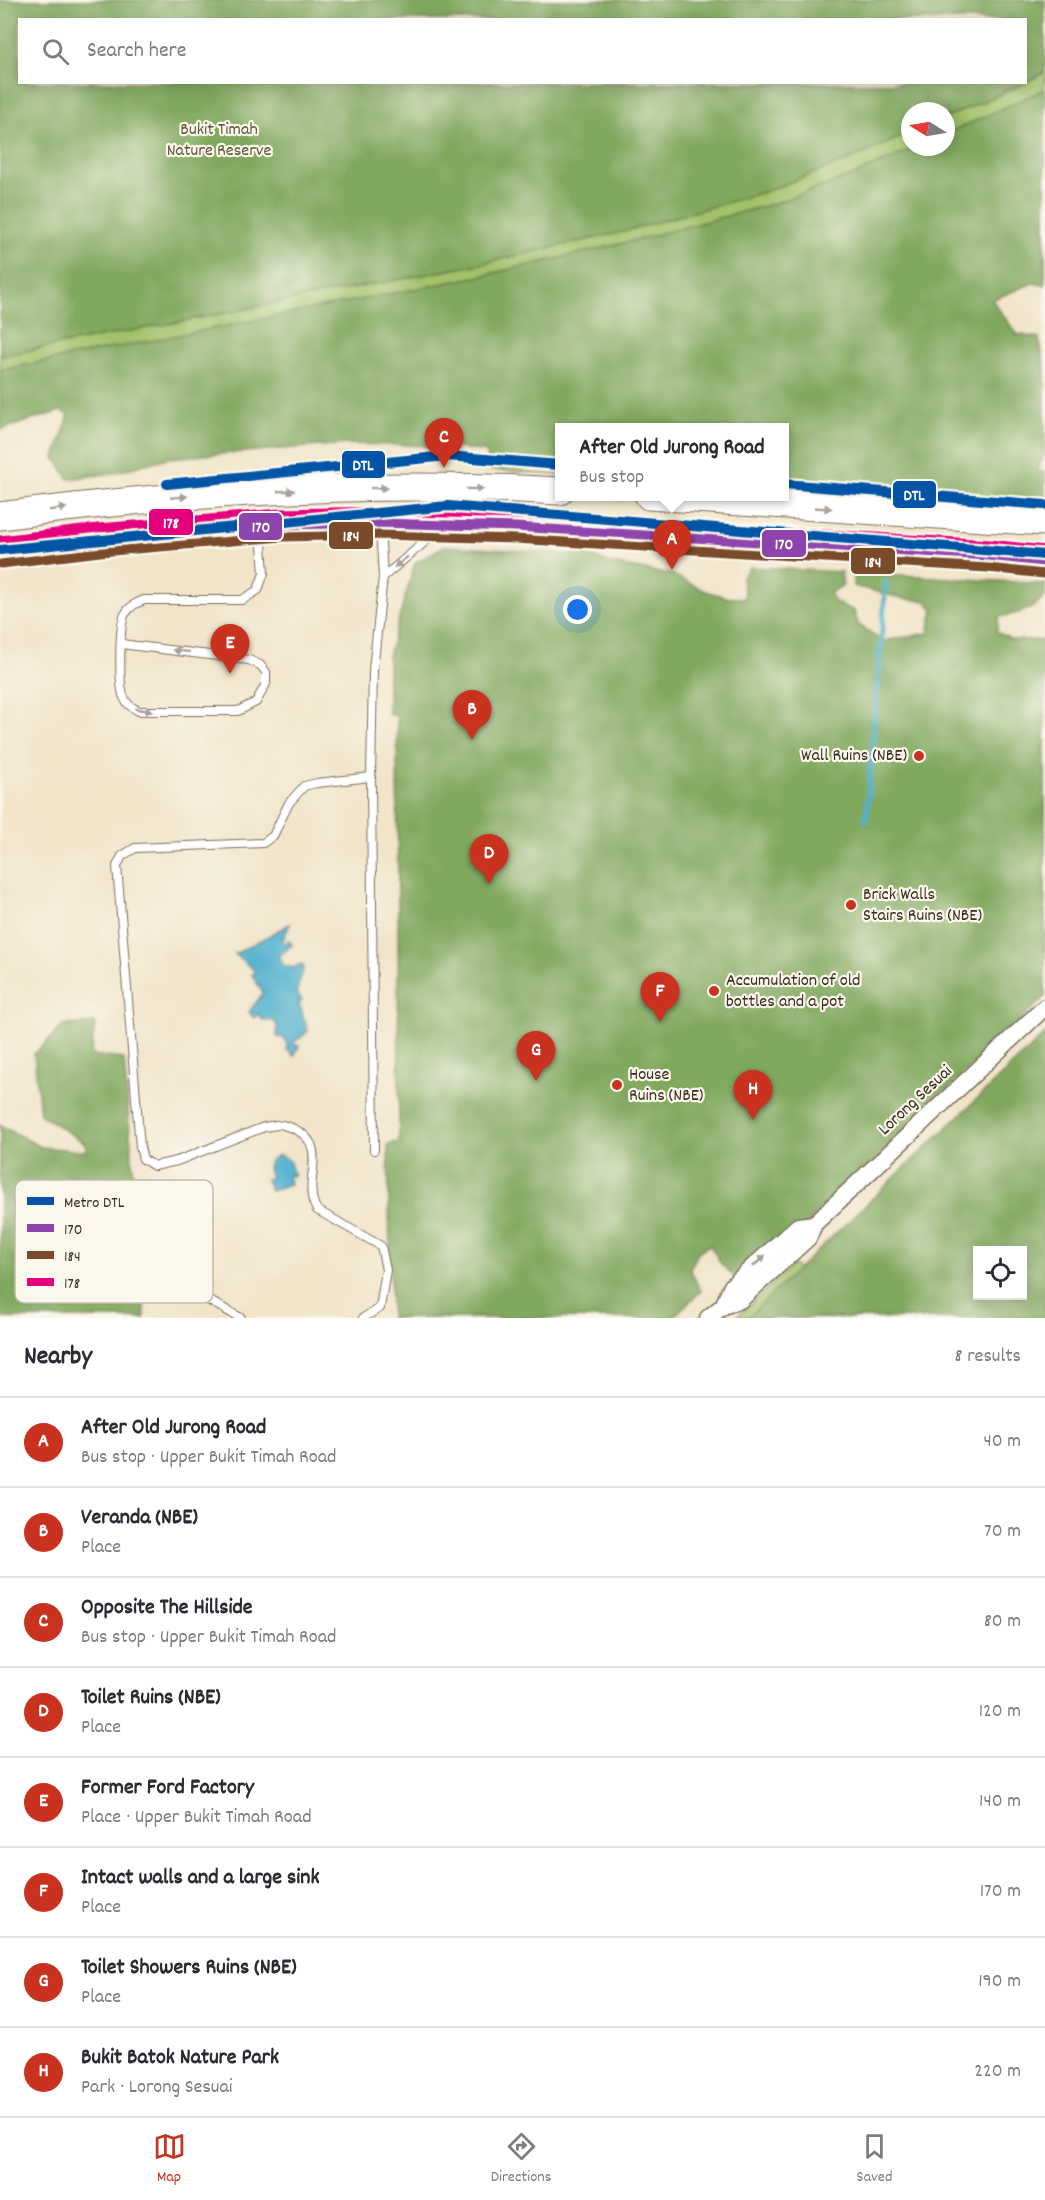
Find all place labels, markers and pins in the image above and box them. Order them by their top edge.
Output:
pin: C [424,418,464,468]
pin: A [652,520,692,570]
pin: E [210,624,250,674]
pin: B [452,690,492,740]
place label: Wall Ruins (NBE) [801,744,907,769]
marker: Wall Ruins (NBE) [912,749,926,763]
pin: D [470,834,508,884]
place label: Brick Walls Stairs Ruins (NBE) [863,883,982,929]
marker: Brick Walls Stairs Ruins (NBE) [844,898,858,912]
place label: Accumulation of old bottles and a pot [726,969,861,1015]
pin: F [640,972,680,1022]
marker: Accumulation of old bottles and a pot [707,984,721,998]
pin: G [516,1032,556,1081]
place label: House Ruins (NBE) [629,1063,703,1109]
pin: H [734,1070,772,1120]
marker: House Ruins (NBE) [610,1078,624,1092]

